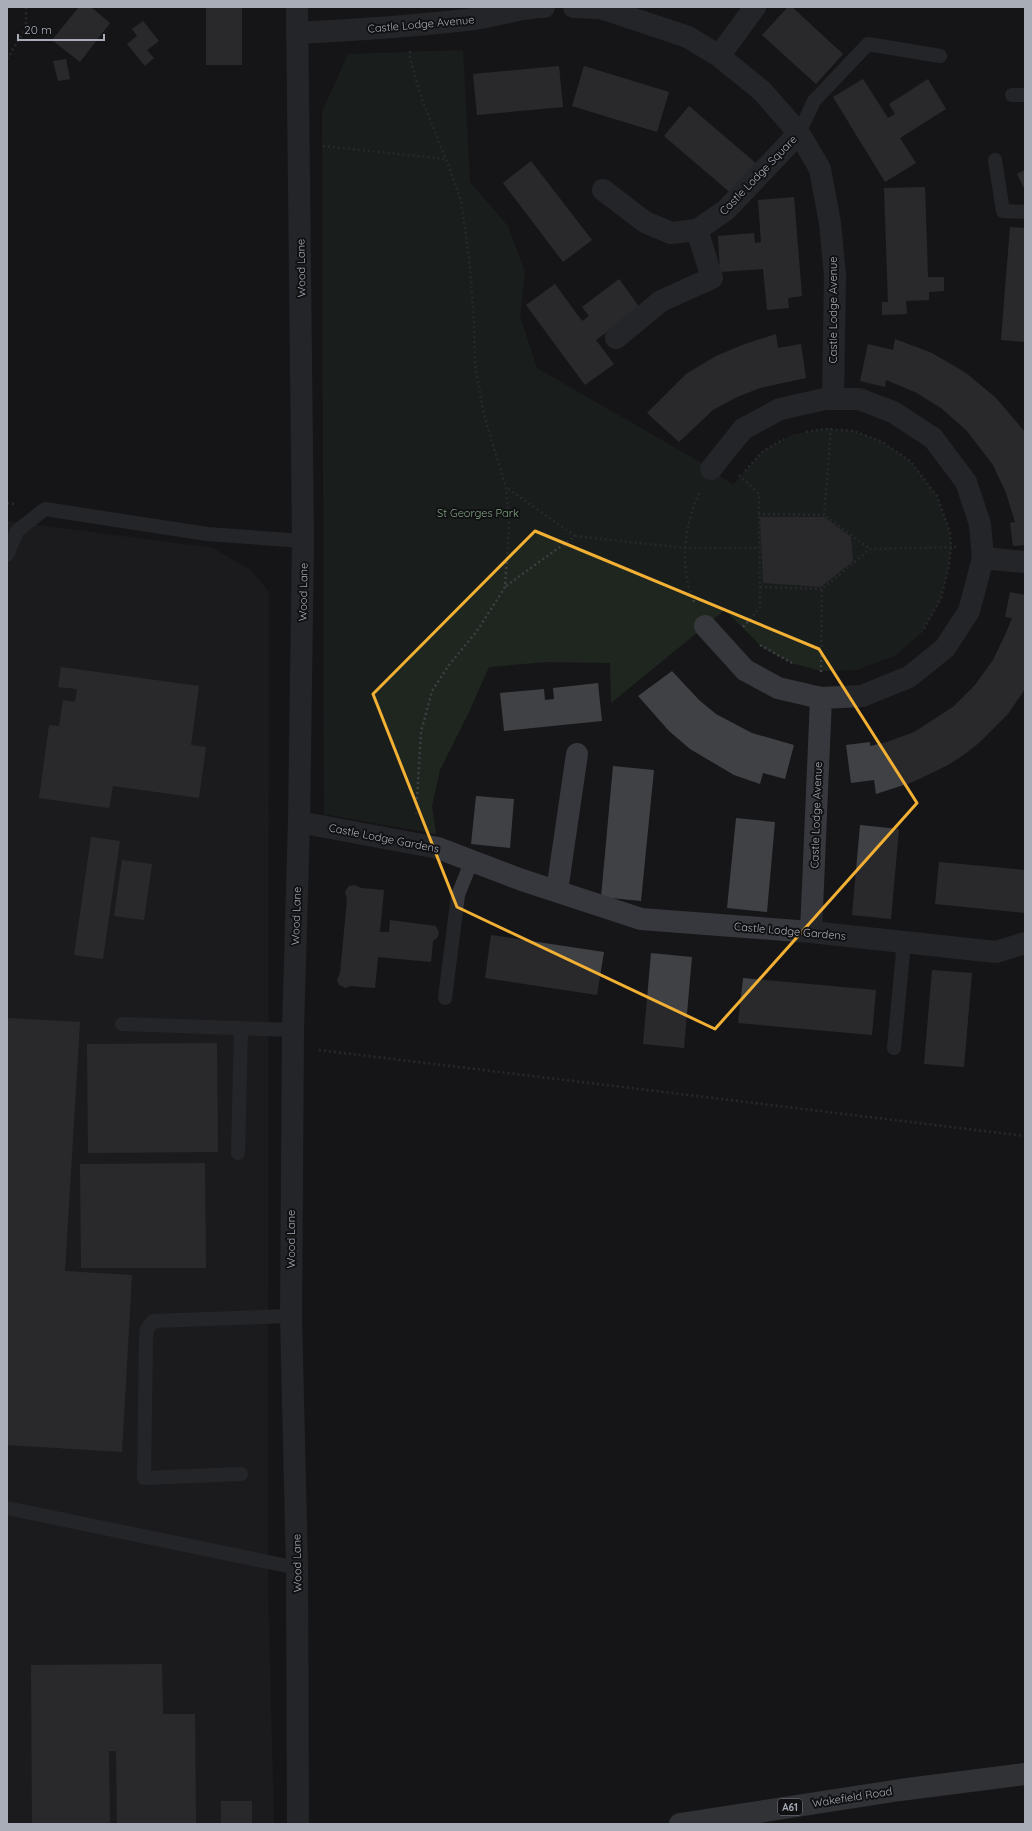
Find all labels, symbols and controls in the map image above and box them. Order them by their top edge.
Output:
street label: Castle Lodge Avenue [367,12,475,36]
scale bar [18,16,104,42]
text: 20 m [24,22,52,37]
street label: Castle Lodge Square [716,132,800,218]
street label: Wood Lane [293,239,309,297]
street label: Castle Lodge Avenue [826,256,840,364]
park label: St Georges Park [437,506,519,520]
street label: Wood Lane [295,563,311,621]
street label: Castle Lodge Avenue [807,761,825,869]
street label: Castle Lodge Gardens [328,820,440,856]
street label: Wood Lane [288,887,304,945]
street label: Castle Lodge Gardens [733,919,847,943]
street label: Wood Lane [284,1210,298,1268]
street label: Wood Lane [289,1534,305,1592]
street label: Wakefield Road [811,1784,893,1810]
road number: A61 [778,1799,802,1815]

